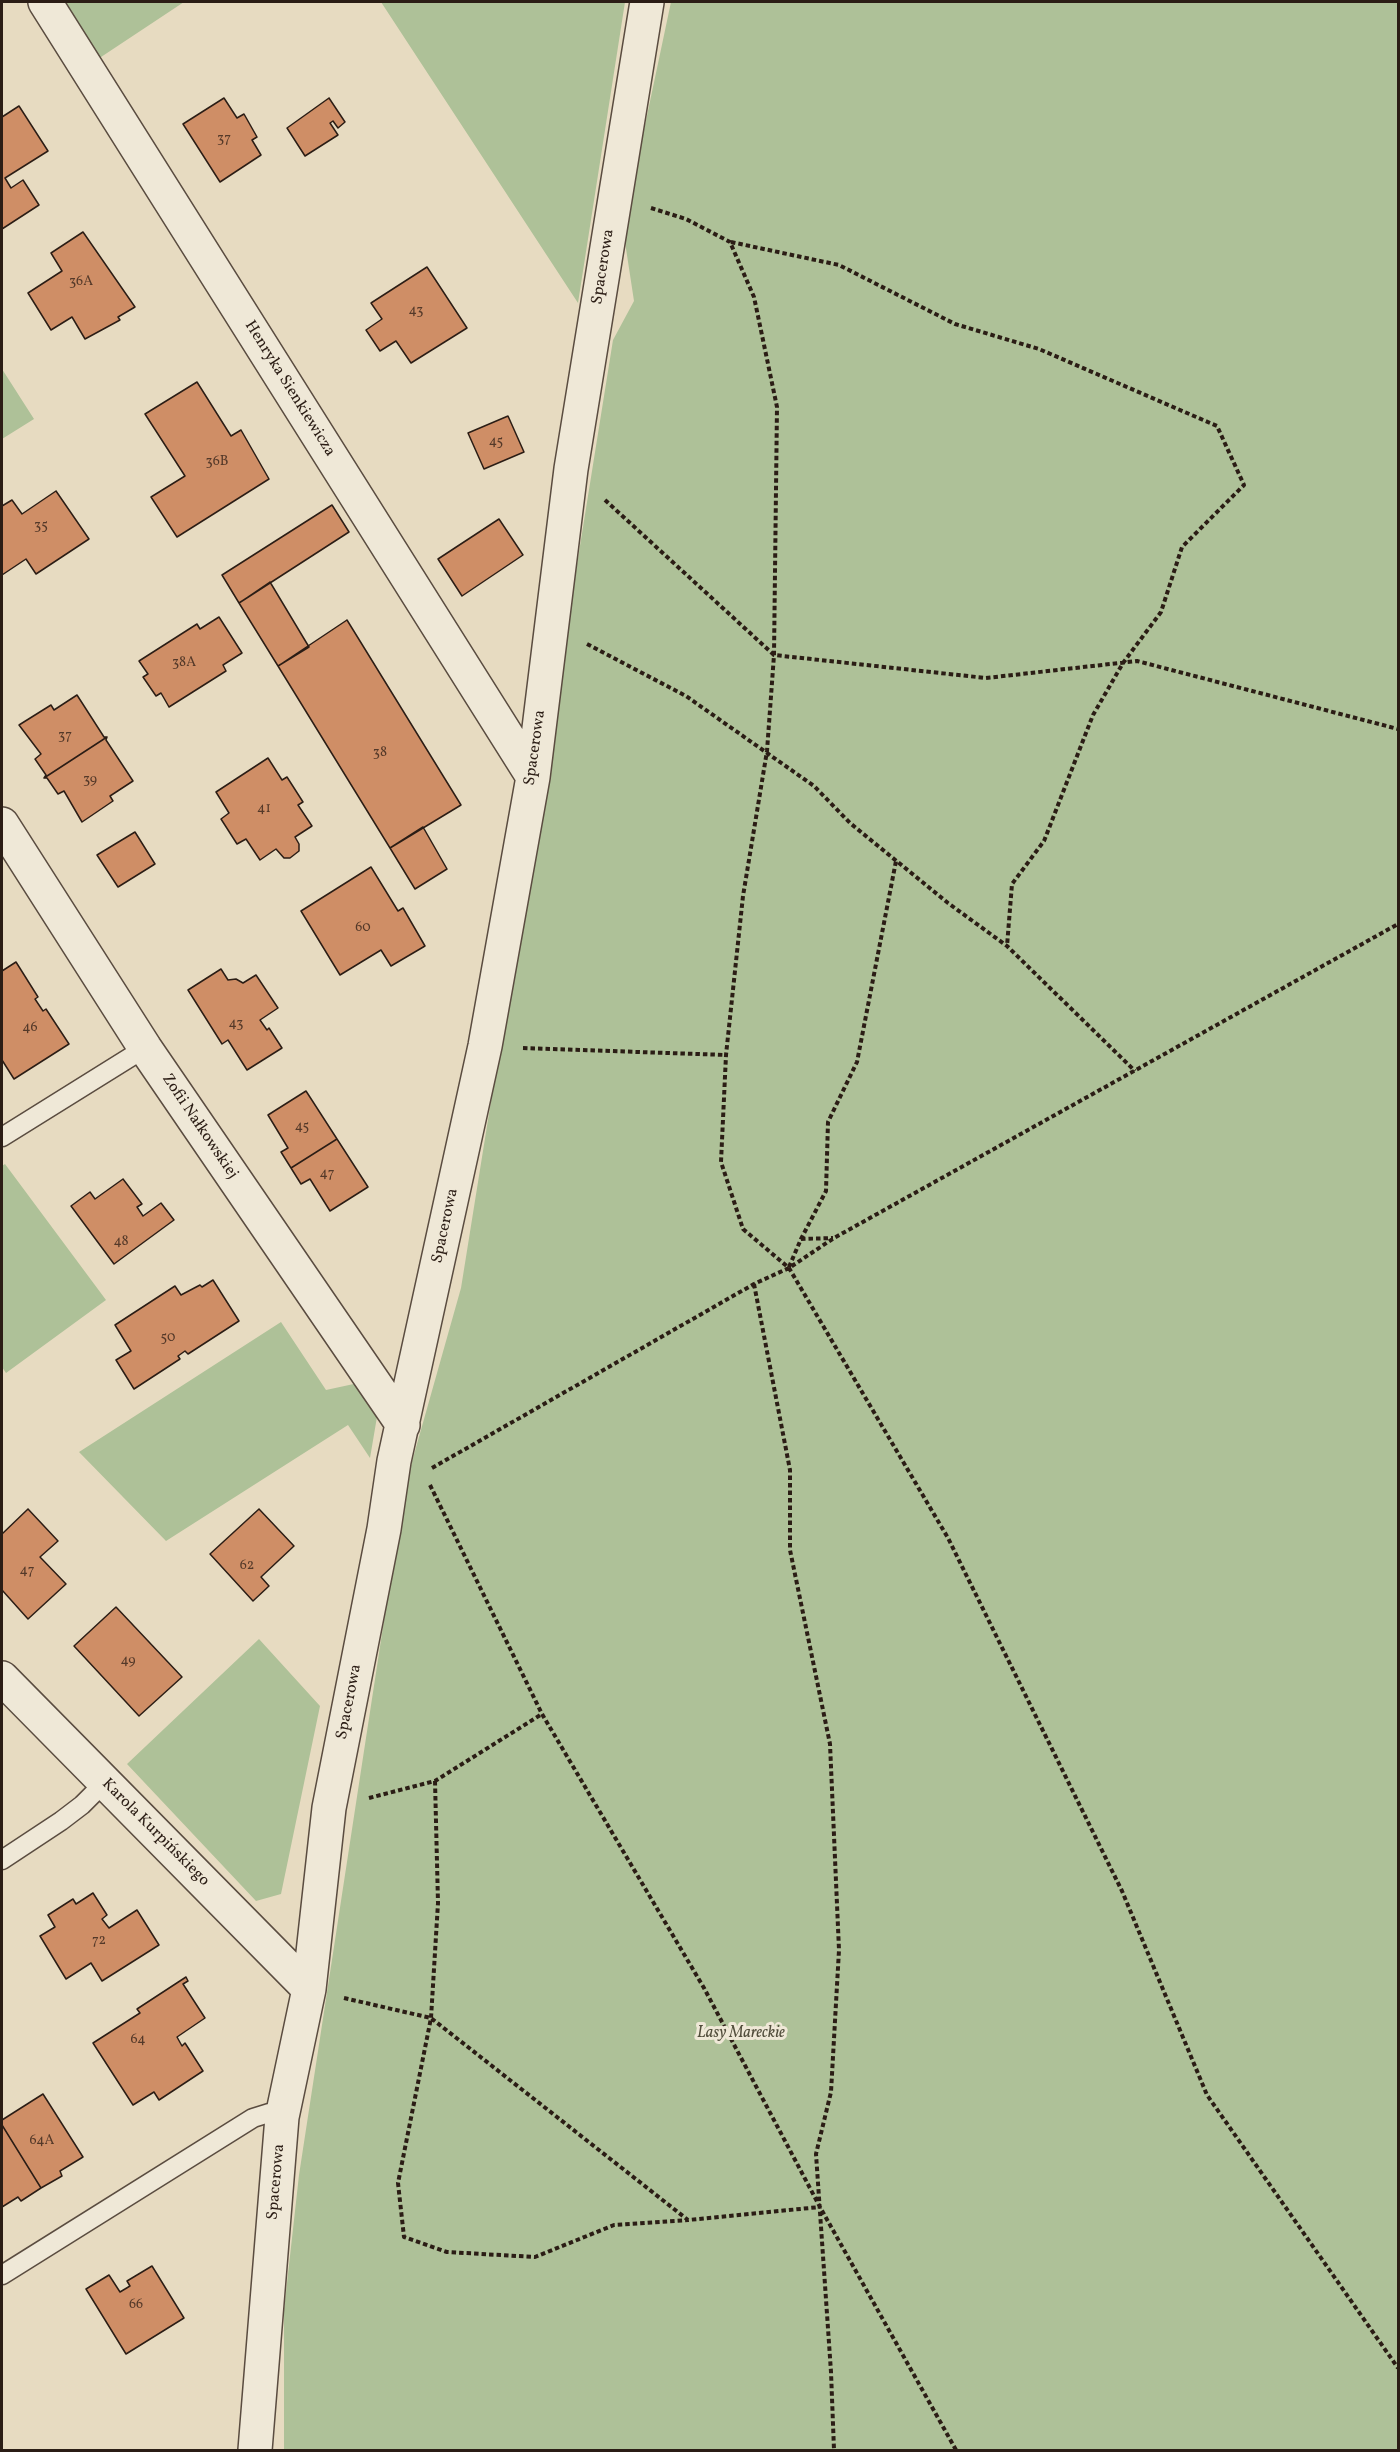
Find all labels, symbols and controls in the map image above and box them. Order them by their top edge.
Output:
house number: 37 [217,131,231,147]
street label: Spacerowa [589,228,619,306]
house number: 36A [69,274,93,290]
house number: 43 [409,303,423,319]
street label: Henryka Sienkiewicza [239,318,339,460]
house number: 45 [489,434,503,450]
house number: 36B [206,454,228,470]
house number: 35 [34,518,48,534]
house number: 38A [172,655,196,671]
street label: Spacerowa [521,709,551,787]
house number: 37 [58,728,72,744]
house number: 38 [373,745,387,761]
house number: 39 [83,772,97,788]
house number: 41 [257,801,271,817]
house number: 60 [355,920,371,936]
house number: 43 [229,1016,243,1032]
house number: 46 [22,1020,38,1036]
street label: Zofii Nałkowskiej [157,1071,241,1183]
house number: 45 [295,1119,309,1135]
house number: 47 [319,1166,335,1182]
street label: Spacerowa [429,1187,463,1265]
house number: 48 [113,1234,129,1250]
house number: 50 [161,1330,175,1346]
house number: 62 [240,1558,254,1574]
house number: 47 [19,1563,35,1579]
house number: 49 [120,1653,136,1669]
street label: Spacerowa [333,1663,367,1741]
street label: Karola Kurpińskiego [97,1775,213,1891]
house number: 72 [92,1933,106,1949]
park label: Lasy Mareckie [697,2024,785,2044]
house number: 64 [130,2032,146,2048]
house number: 64A [30,2133,54,2149]
street label: Spacerowa [264,2143,290,2221]
house number: 66 [129,2297,143,2313]

